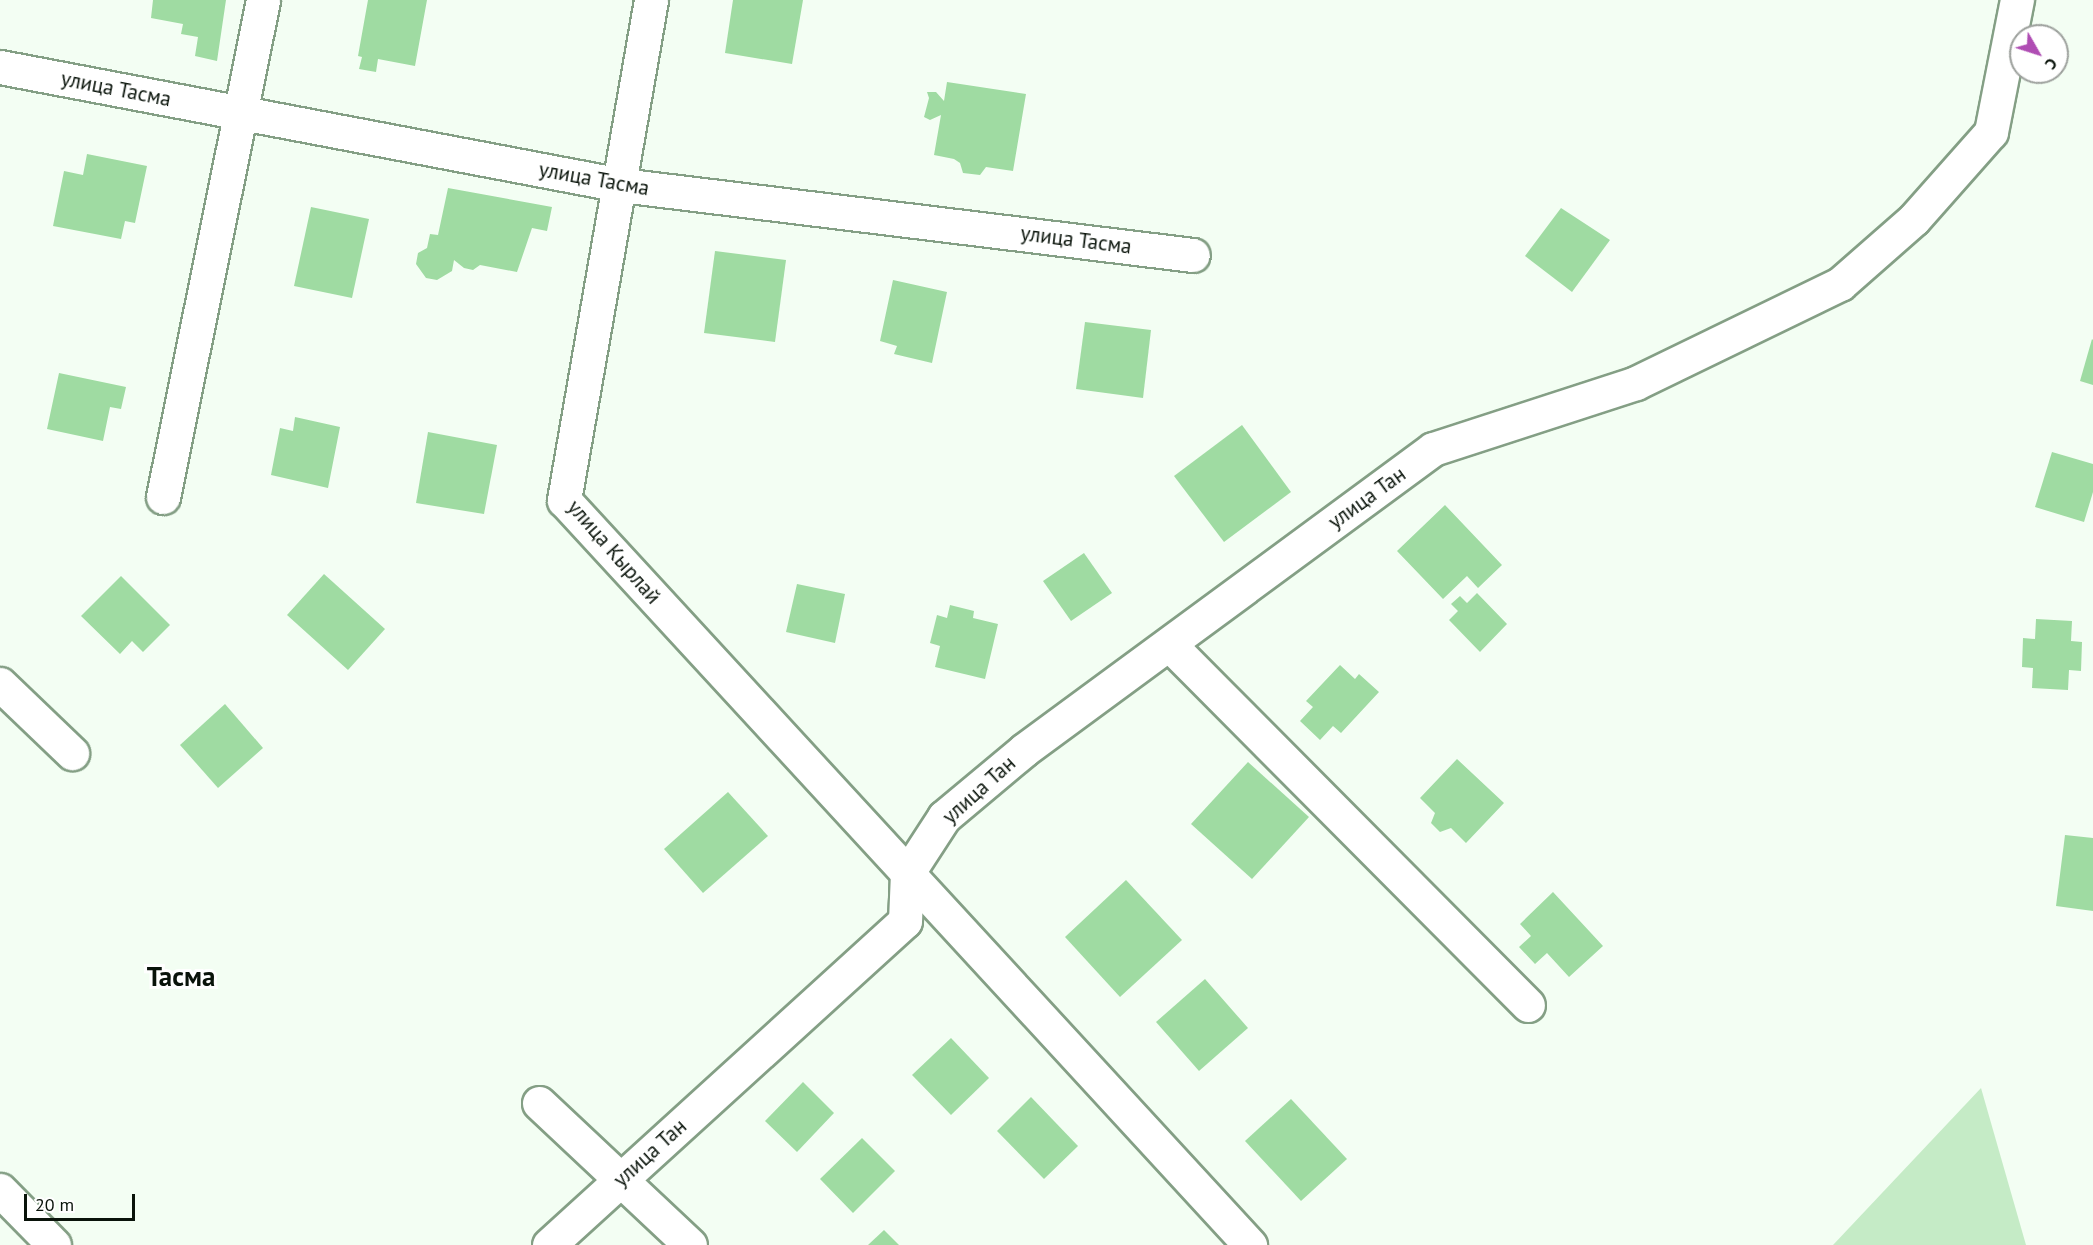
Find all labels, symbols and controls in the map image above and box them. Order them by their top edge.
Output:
north arrow [2009,24,2069,84]
text: С [2041,54,2062,74]
street label: улица Тасма [59,66,173,112]
street label: улица Тасма [537,157,651,201]
street label: улица Тасма [1019,221,1133,259]
street label: улица Тан [1323,461,1411,535]
street label: улица Кырлай [562,495,666,609]
street label: улица Тан [937,750,1021,830]
district label: Тасма [147,961,215,993]
street label: улица Тан [608,1113,692,1193]
scale bar [27,1182,138,1220]
text: 20 m [35,1193,74,1216]

